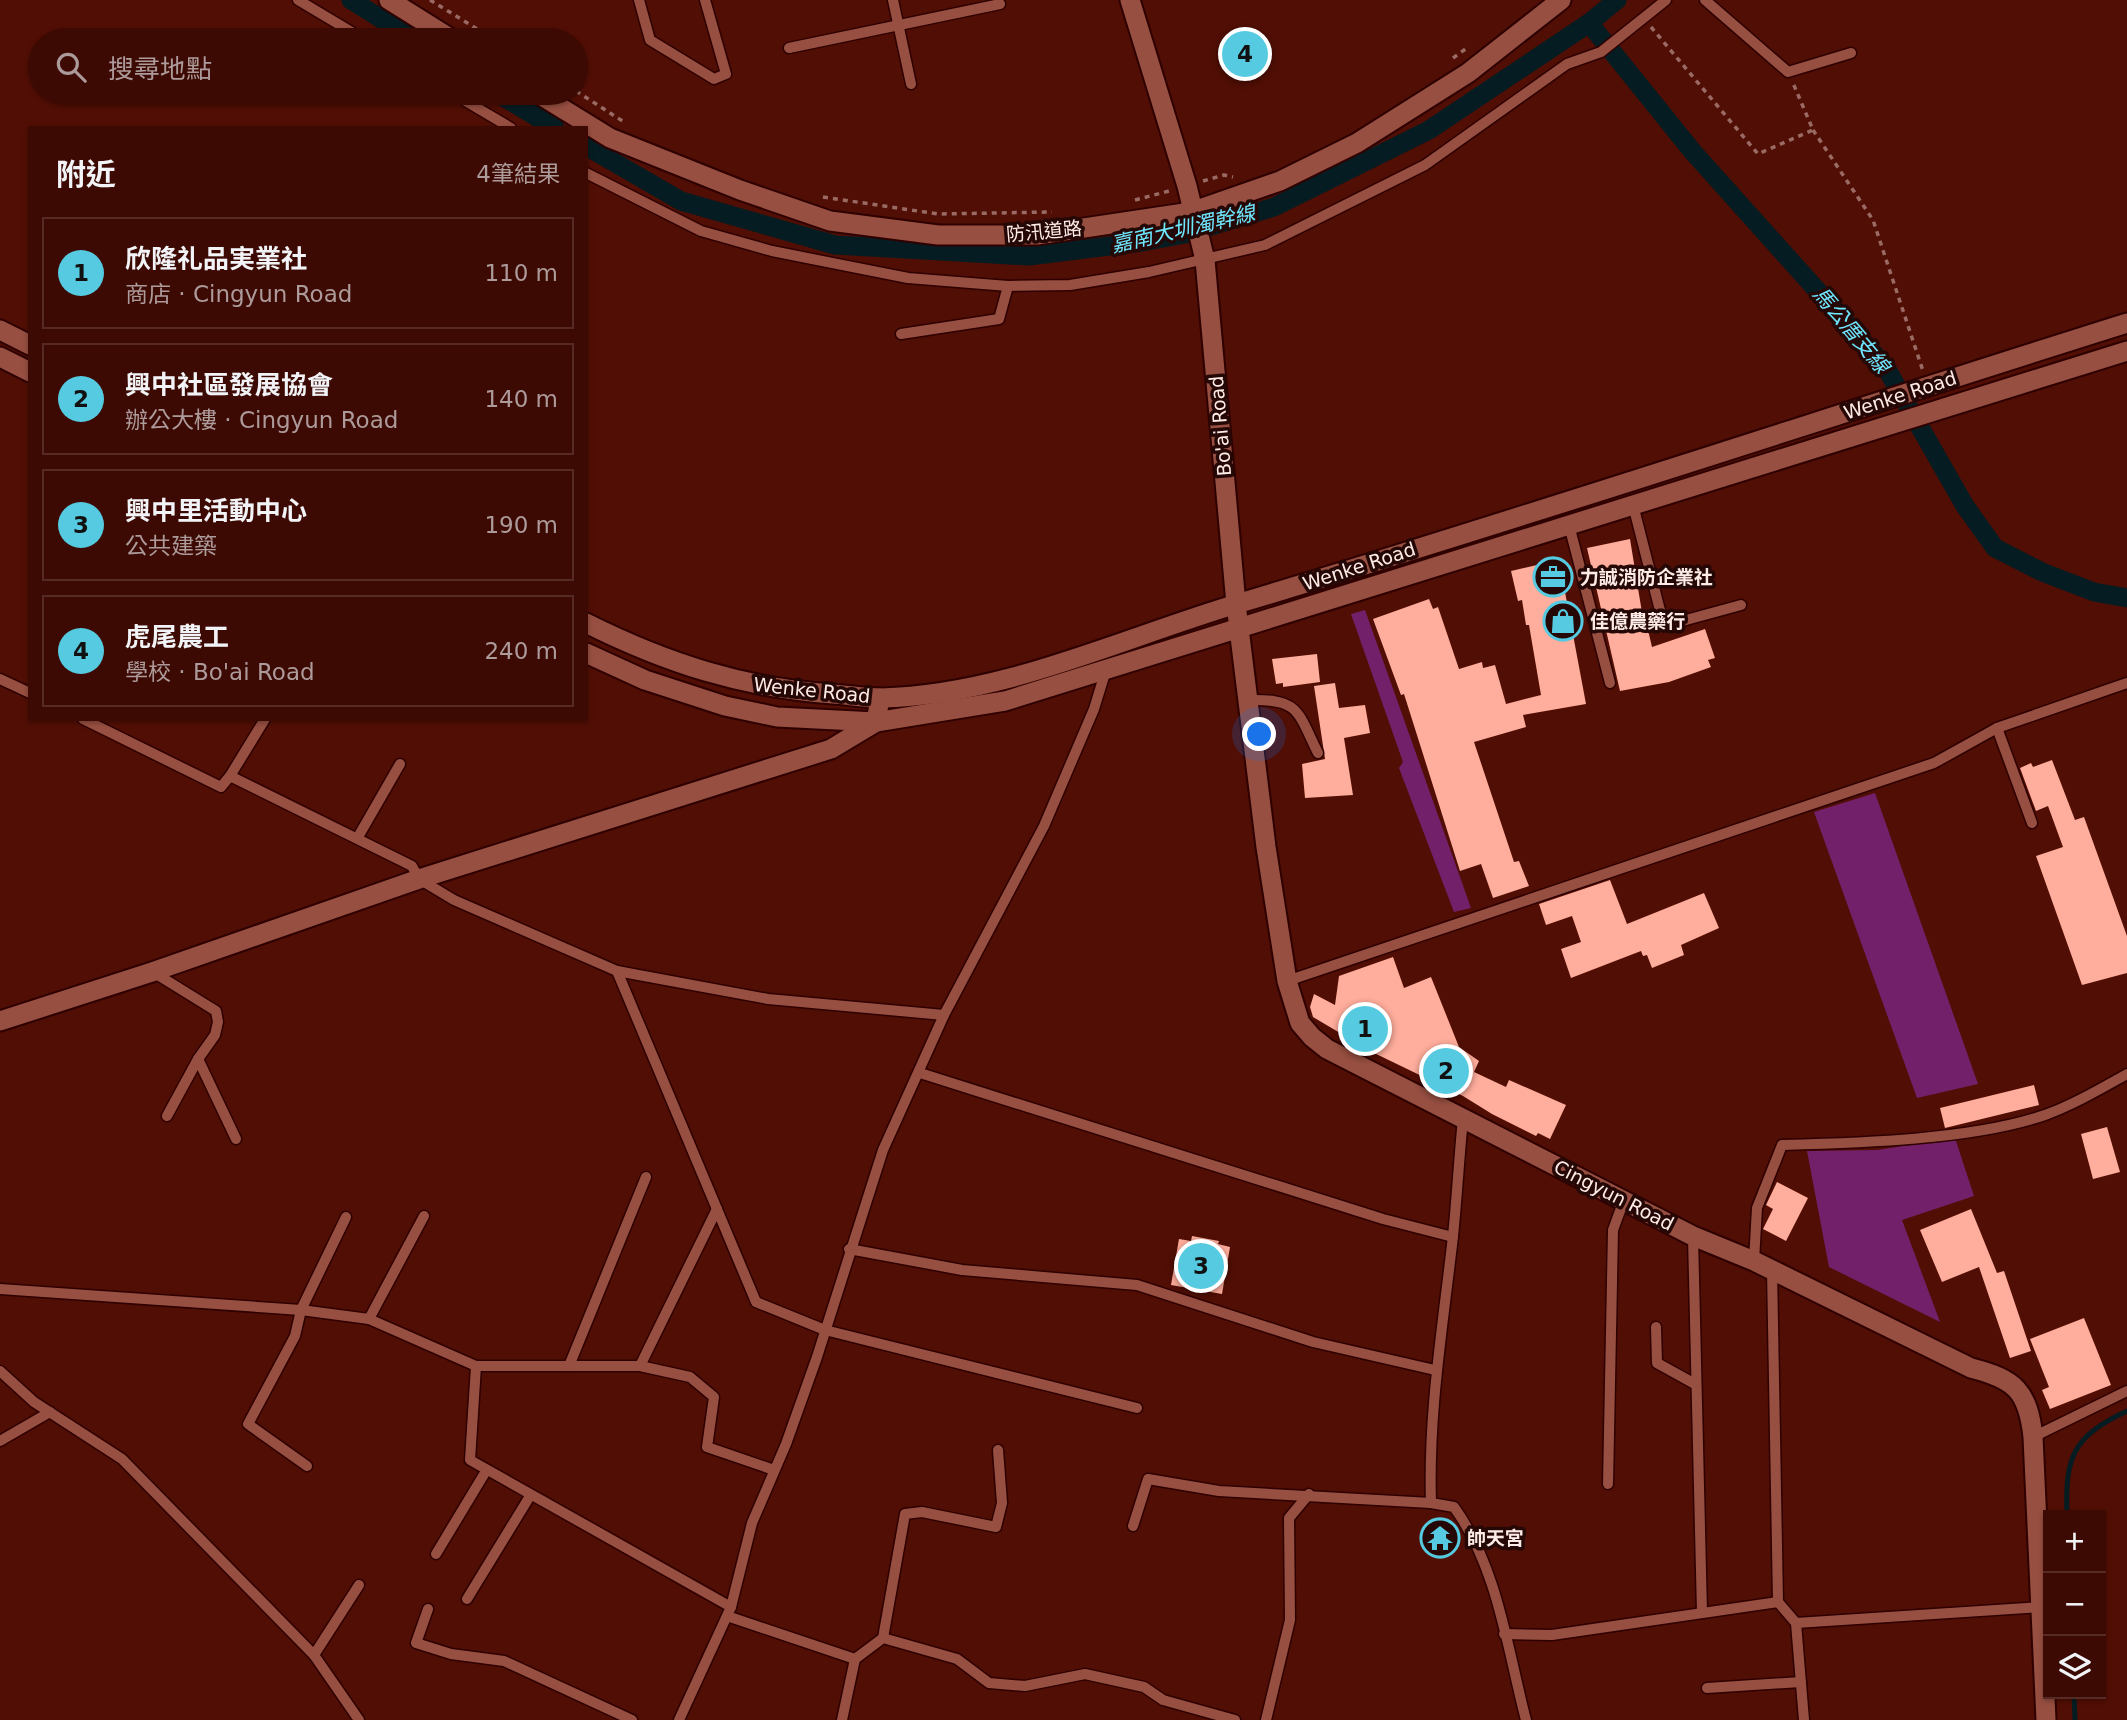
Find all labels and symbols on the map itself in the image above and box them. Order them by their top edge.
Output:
pin: 4 [1222,28,1268,80]
water label: 嘉南大圳濁幹線 [1109,200,1259,257]
street label: 防汛道路 [1005,217,1083,245]
water label: 馬公厝支線 [1808,282,1895,379]
street label: Wenke Road [1841,366,1959,424]
street label: Bo'ai Road [1205,375,1235,477]
street label: Wenke Road [1300,537,1418,595]
office icon: 力誠消防企業社 [1532,556,1574,598]
place label: 力誠消防企業社 [1580,566,1713,588]
shop icon: 佳億農藥行 [1542,600,1584,642]
place label: 佳億農藥行 [1590,610,1685,632]
street label: Wenke Road [753,673,871,707]
your location [1242,717,1276,751]
pin: 1 [1342,1003,1388,1055]
pin: 2 [1423,1045,1469,1097]
street label: Cingyun Road [1550,1155,1678,1235]
pin: 3 [1178,1240,1224,1292]
temple icon: 帥天宮 [1419,1517,1461,1559]
place label: 帥天宮 [1467,1527,1524,1549]

